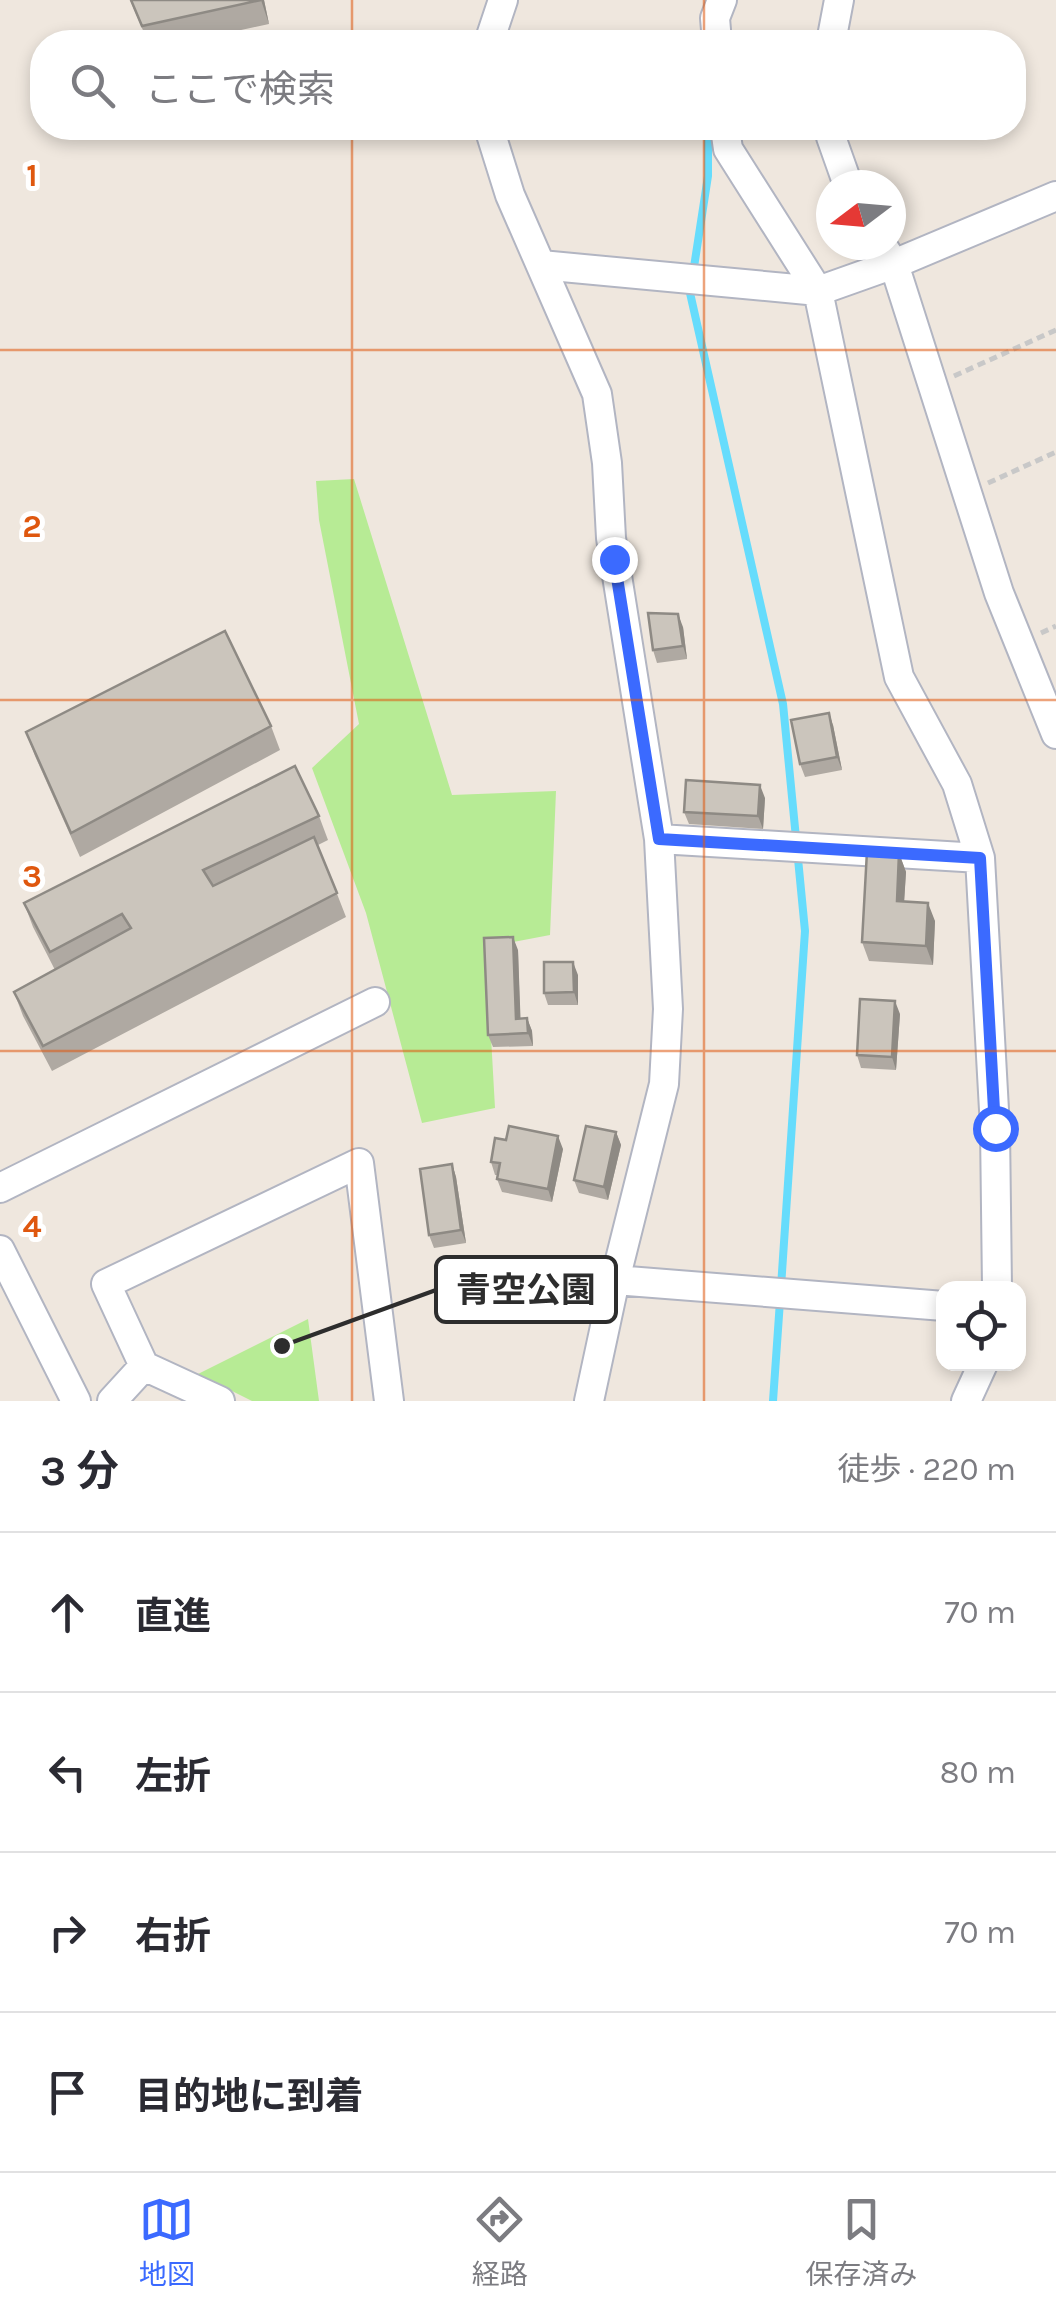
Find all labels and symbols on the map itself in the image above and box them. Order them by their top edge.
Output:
text: 1 [26,157,38,194]
north arrow [816,170,906,260]
text: 2 [22,508,42,545]
route end [592,537,638,583]
text: 3 [22,858,42,895]
route start [973,1106,1019,1152]
text: 4 [22,1208,42,1245]
callout: 青空公園 [436,1257,616,1322]
text: 青空公園 [456,1270,596,1311]

